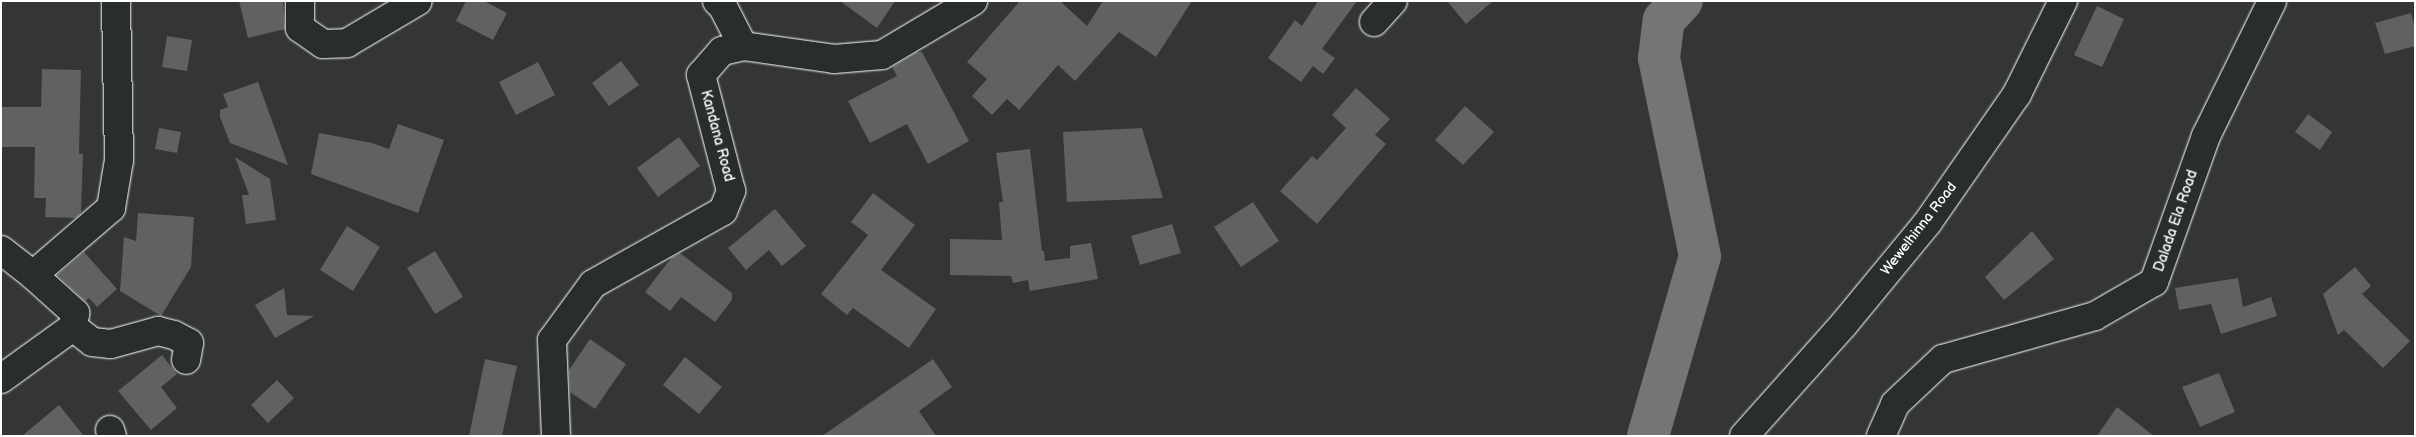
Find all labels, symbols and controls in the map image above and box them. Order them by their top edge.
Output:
street label: Kandana Road [697,88,737,184]
street label: Dalada Ela Road [2151,168,2201,274]
street label: Wewelhinna Road [1877,179,1961,279]

